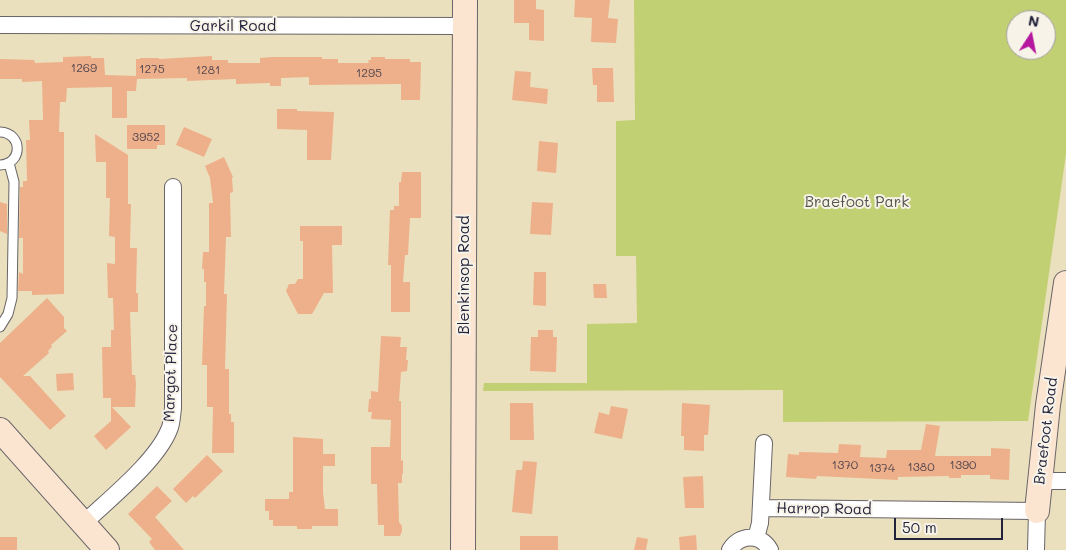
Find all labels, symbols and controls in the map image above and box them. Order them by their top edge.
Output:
north arrow [1006,10,1056,60]
text: N [1027,10,1041,31]
street label: Garkil Road [190,17,276,35]
house number: 1269 [71,61,97,75]
house number: 1275 [139,62,165,76]
house number: 1281 [196,63,220,77]
house number: 1295 [356,66,382,80]
house number: 3952 [132,130,160,144]
park label: Braefoot Park [805,193,909,211]
street label: Blenkinsop Road [455,215,473,335]
street label: Margot Place [160,324,182,422]
street label: Braefoot Road [1030,376,1062,486]
house number: 1370 [832,458,858,472]
house number: 1390 [950,458,976,472]
house number: 1380 [907,460,935,474]
house number: 1374 [869,461,895,475]
street label: Harrop Road [776,499,872,519]
scale bar [896,508,1005,540]
text: 50 m [902,517,937,537]

